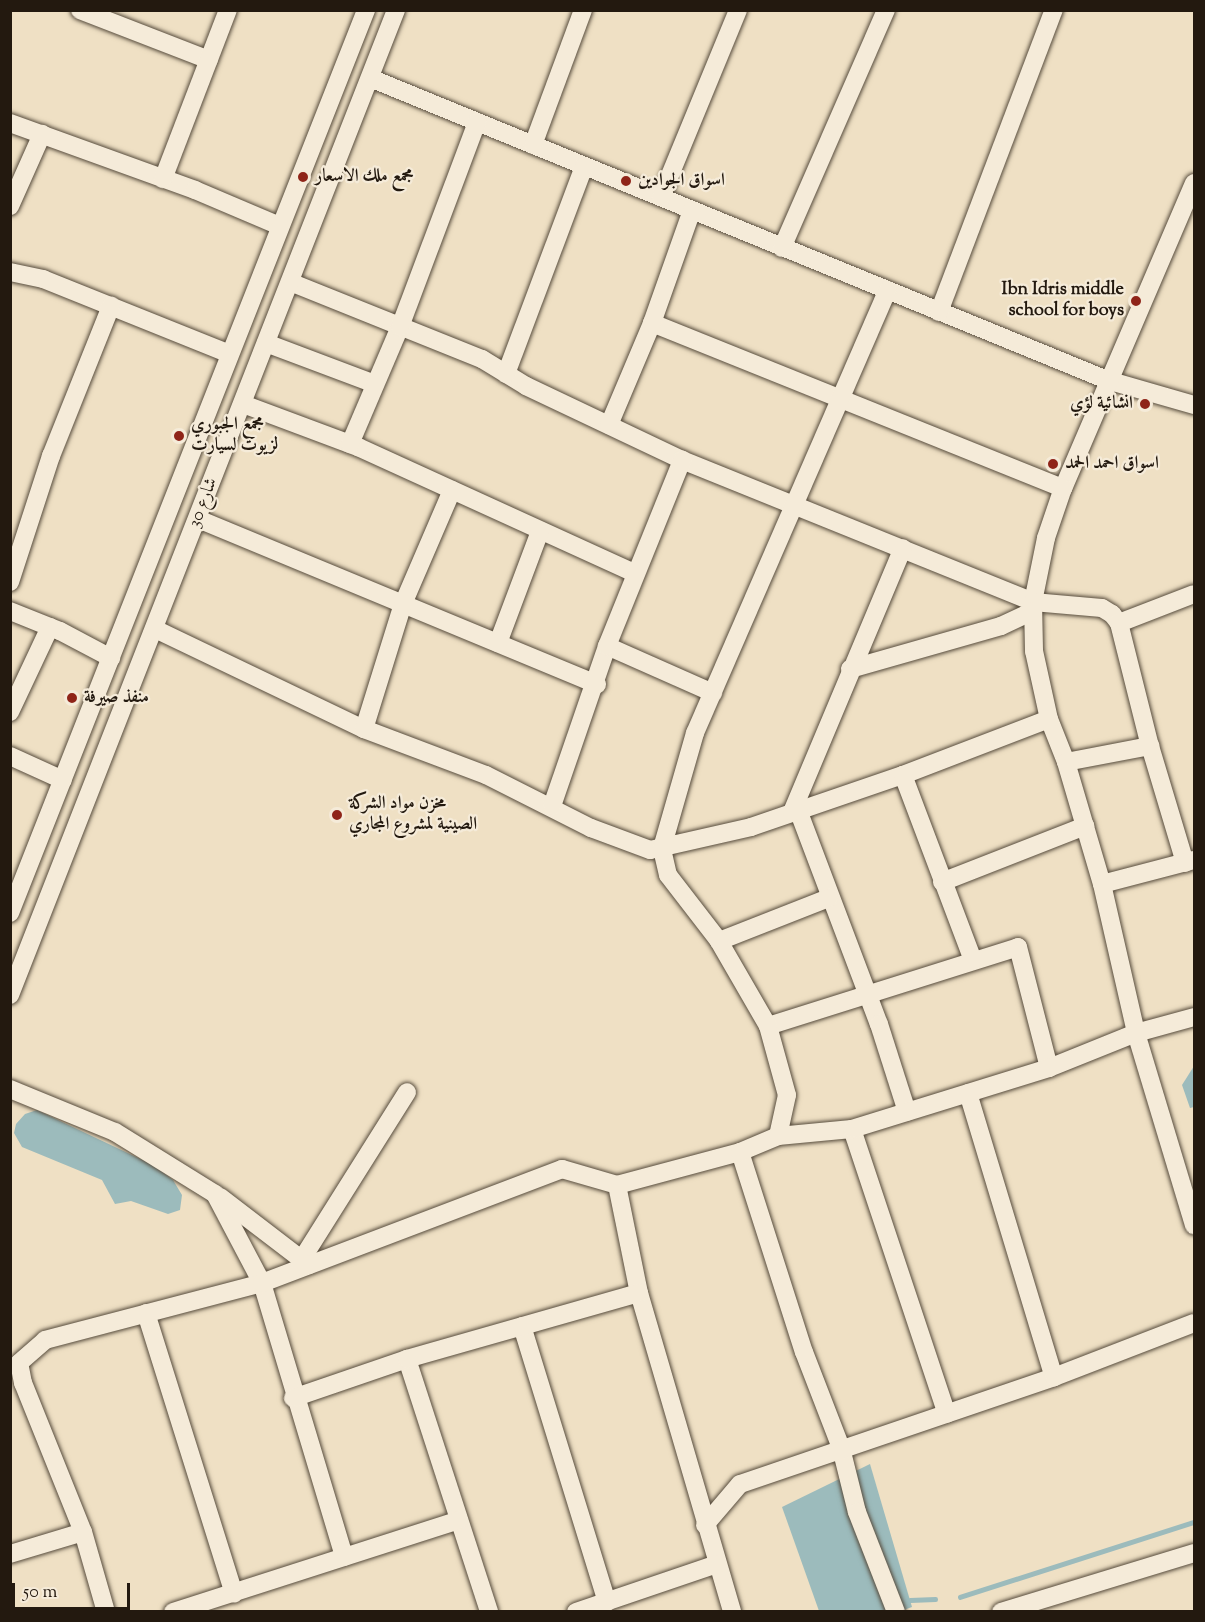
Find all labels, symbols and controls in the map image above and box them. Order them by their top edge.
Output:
place label: مجمع ملك الاسعار [315,166,413,188]
marker: مجمع ملك الاسعار [296,170,310,184]
place label: اسواق الجوادين [638,170,725,192]
marker: اسواق الجوادين [619,174,633,188]
place label: Ibn Idris middle school for boys [1002,280,1124,322]
marker: Ibn Idris middle school for boys [1129,294,1143,308]
place label: انشائية لؤي [1070,393,1133,415]
marker: انشائية لؤي [1138,397,1152,411]
place label: مجمع الجبوري لزيوت لسيارت [191,415,278,458]
marker: مجمع الجبوري لزيوت لسيارت [172,429,186,443]
place label: اسواق احمد الحمد [1065,453,1159,475]
marker: اسواق احمد الحمد [1046,457,1060,471]
street label: شارع 30 [185,475,223,531]
place label: منفذ صيرفة [84,687,149,709]
marker: منفذ صيرفة [65,691,79,705]
place label: مخزن مواد الشركة الصينية لمشروع المجاري [349,794,477,836]
marker: مخزن مواد الشركة الصينية لمشروع المجاري [330,808,344,822]
scale bar [15,1571,134,1609]
text: 50 m [23,1580,57,1606]

